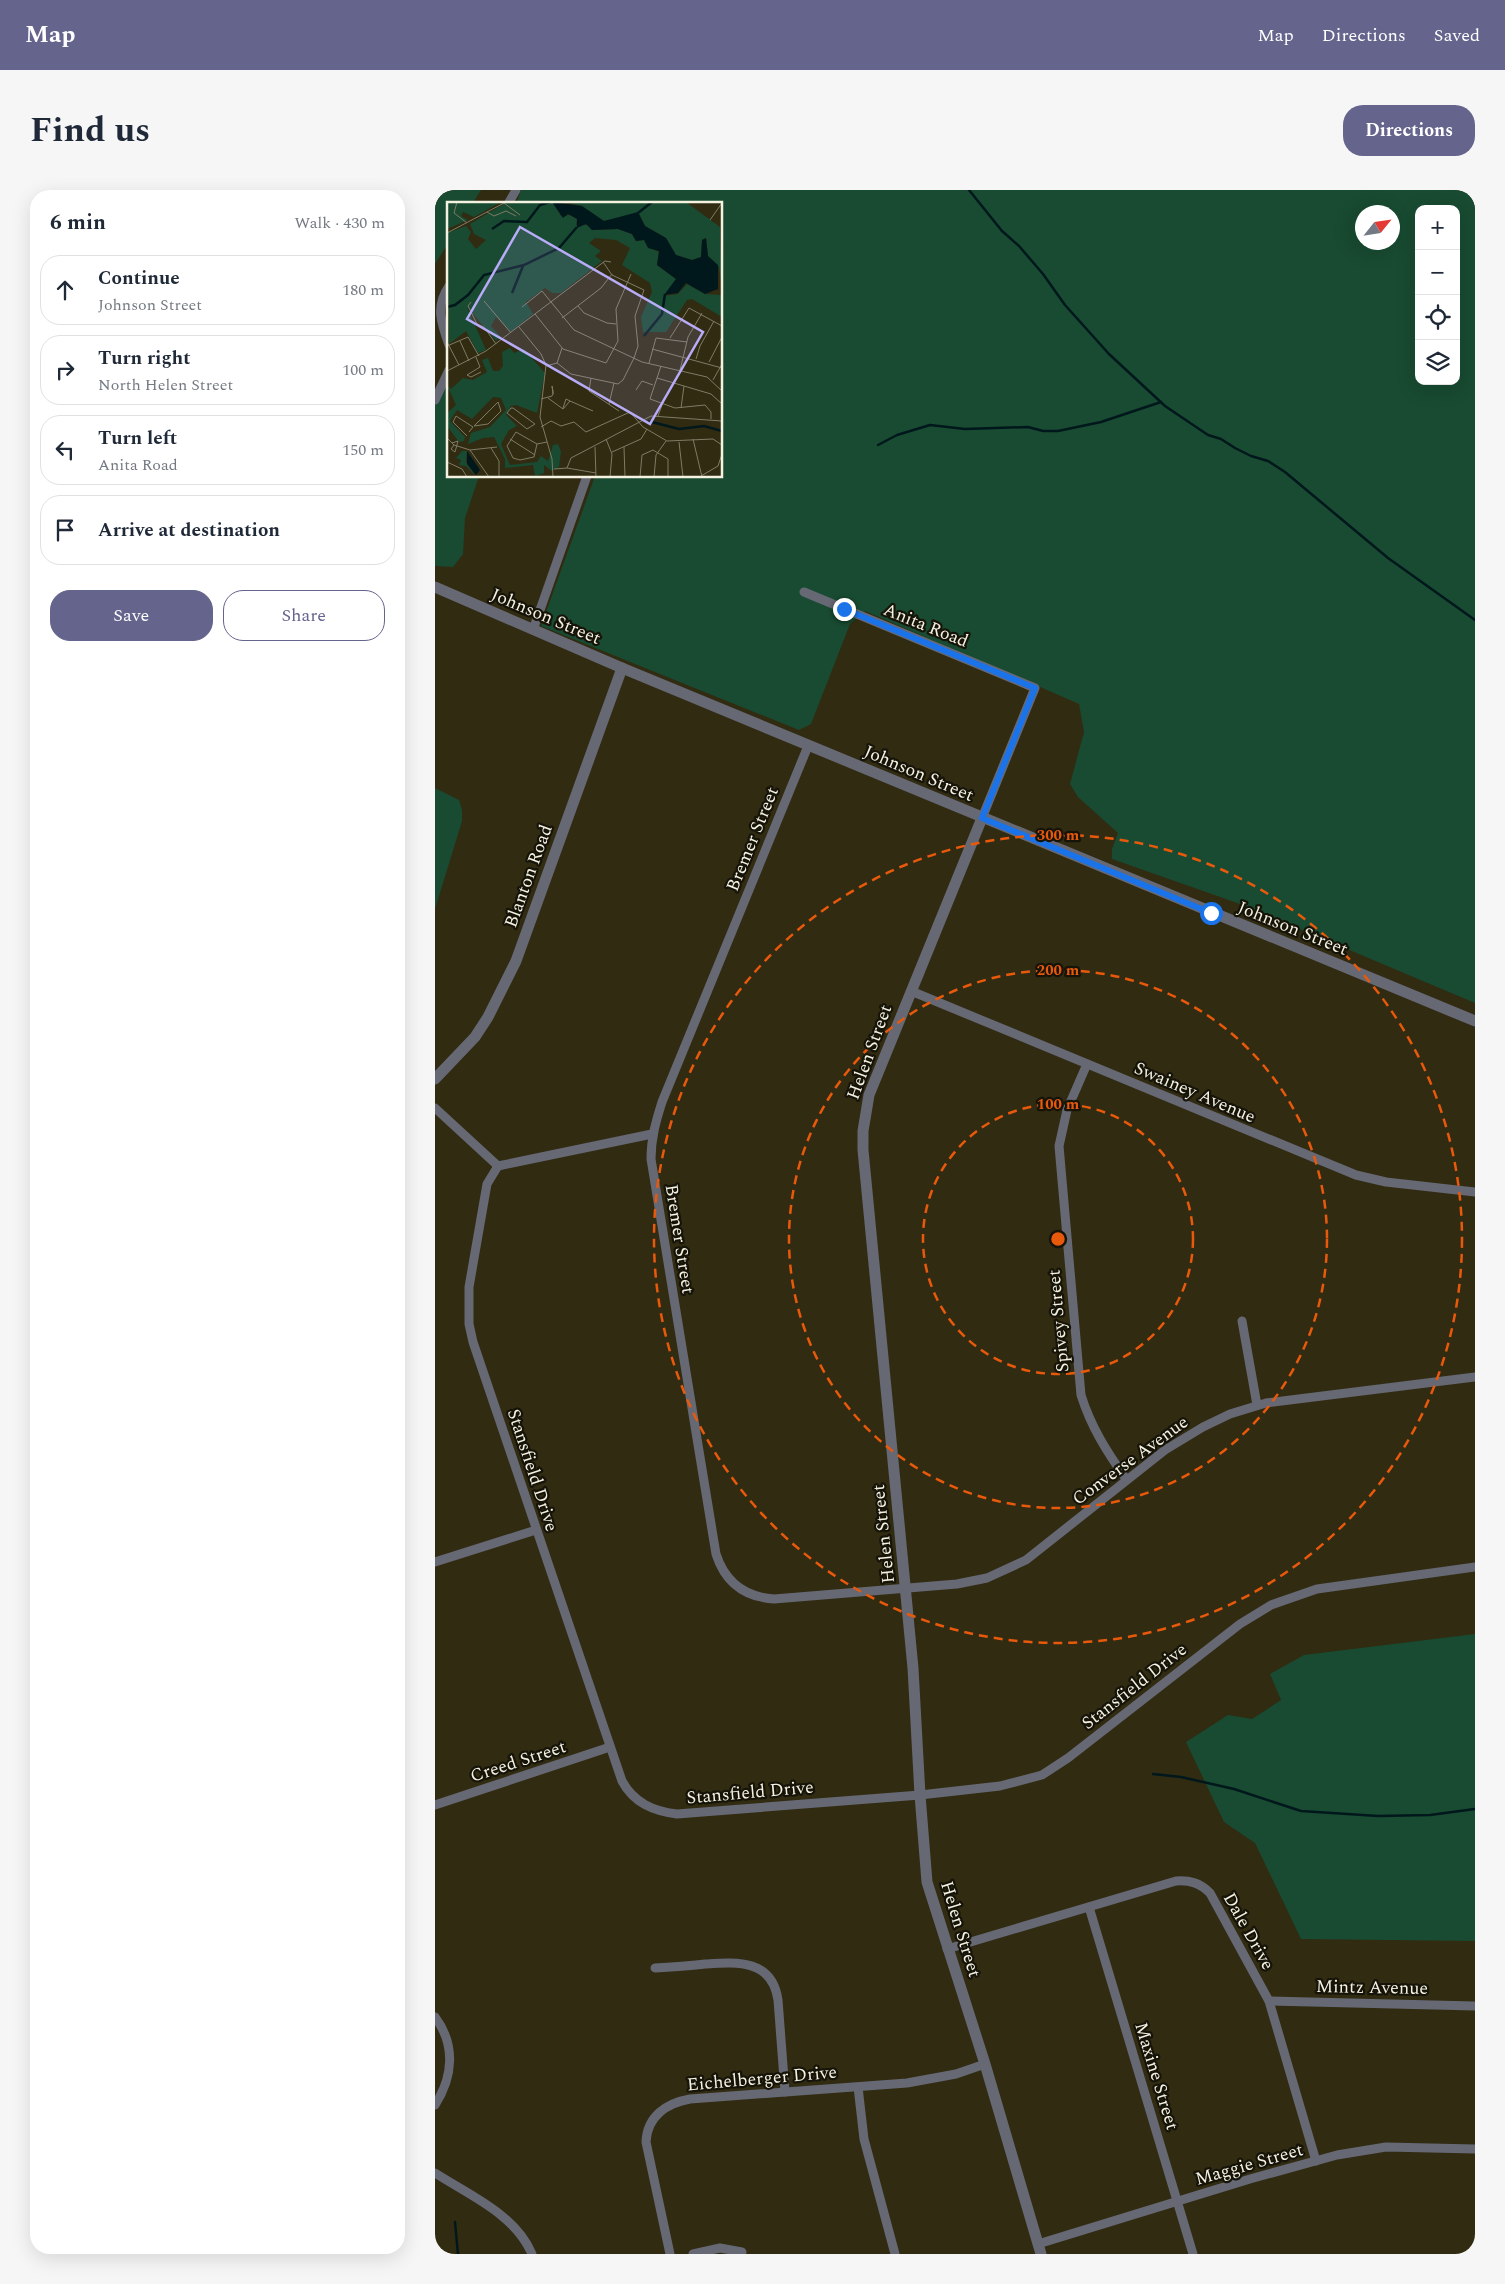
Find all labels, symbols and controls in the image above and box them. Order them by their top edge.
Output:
text: Map [25,17,75,53]
text: Map [1258,22,1294,49]
text: Directions [1322,22,1406,49]
text: Saved [1434,22,1480,49]
text: Find us [30,104,150,157]
button: Directions [1343,105,1475,156]
inset map [447,202,723,478]
north arrow [1355,205,1400,250]
map controls [1415,205,1460,385]
button: + [1415,205,1460,250]
text: 6 min [50,207,106,239]
text: Walk · 430 m [294,211,385,235]
button: − [1415,250,1460,295]
text: Continue [98,264,180,293]
icon: ahead [51,276,79,304]
text: 180 m [342,278,384,302]
text: Johnson Street [98,293,202,317]
button: locate [1415,295,1460,340]
button: layers [1415,340,1460,385]
text: Turn right [98,344,191,373]
icon: right [51,356,79,384]
text: 100 m [342,358,384,382]
text: North Helen Street [98,373,233,397]
text: Turn left [98,424,177,453]
icon: left [51,436,79,464]
text: 150 m [342,438,384,462]
text: Anita Road [98,453,178,477]
icon: arrive [51,516,79,544]
text: Arrive at destination [98,516,280,545]
street label: Johnson Street [487,581,605,652]
button: Save [50,590,213,641]
button: Share [223,590,385,641]
street label: Anita Road [879,596,972,655]
route end [833,598,856,621]
street label: Johnson Street [860,738,978,809]
street label: Bremer Street [719,783,786,896]
street label: Blanton Road [497,821,560,931]
text: 300 m [1037,824,1080,847]
street label: Johnson Street [1233,894,1352,963]
route start [1200,902,1223,925]
text: 200 m [1037,959,1080,982]
street label: Helen Street [840,1001,899,1104]
street label: Swainey Avenue [1130,1055,1260,1130]
text: 100 m [1037,1093,1080,1116]
street label: Bremer Street [658,1182,702,1296]
centre of rings [1049,1230,1067,1248]
street label: Spivey Street [1041,1268,1076,1373]
street label: Stansfield Drive [500,1405,565,1535]
street label: Converse Avenue [1067,1409,1194,1512]
street label: Helen Street [865,1483,902,1585]
street label: Stansfield Drive [1076,1636,1193,1736]
street label: Creed Street [467,1733,570,1790]
street label: Stansfield Drive [685,1773,815,1812]
street label: Helen Street [933,1878,988,1981]
street label: Dale Drive [1216,1887,1281,1975]
street label: Mintz Avenue [1316,1973,1428,2002]
street label: Maxine Street [1127,2019,1186,2133]
street label: Eichelberger Drive [686,2058,838,2099]
street label: Maggie Street [1192,2136,1306,2193]

